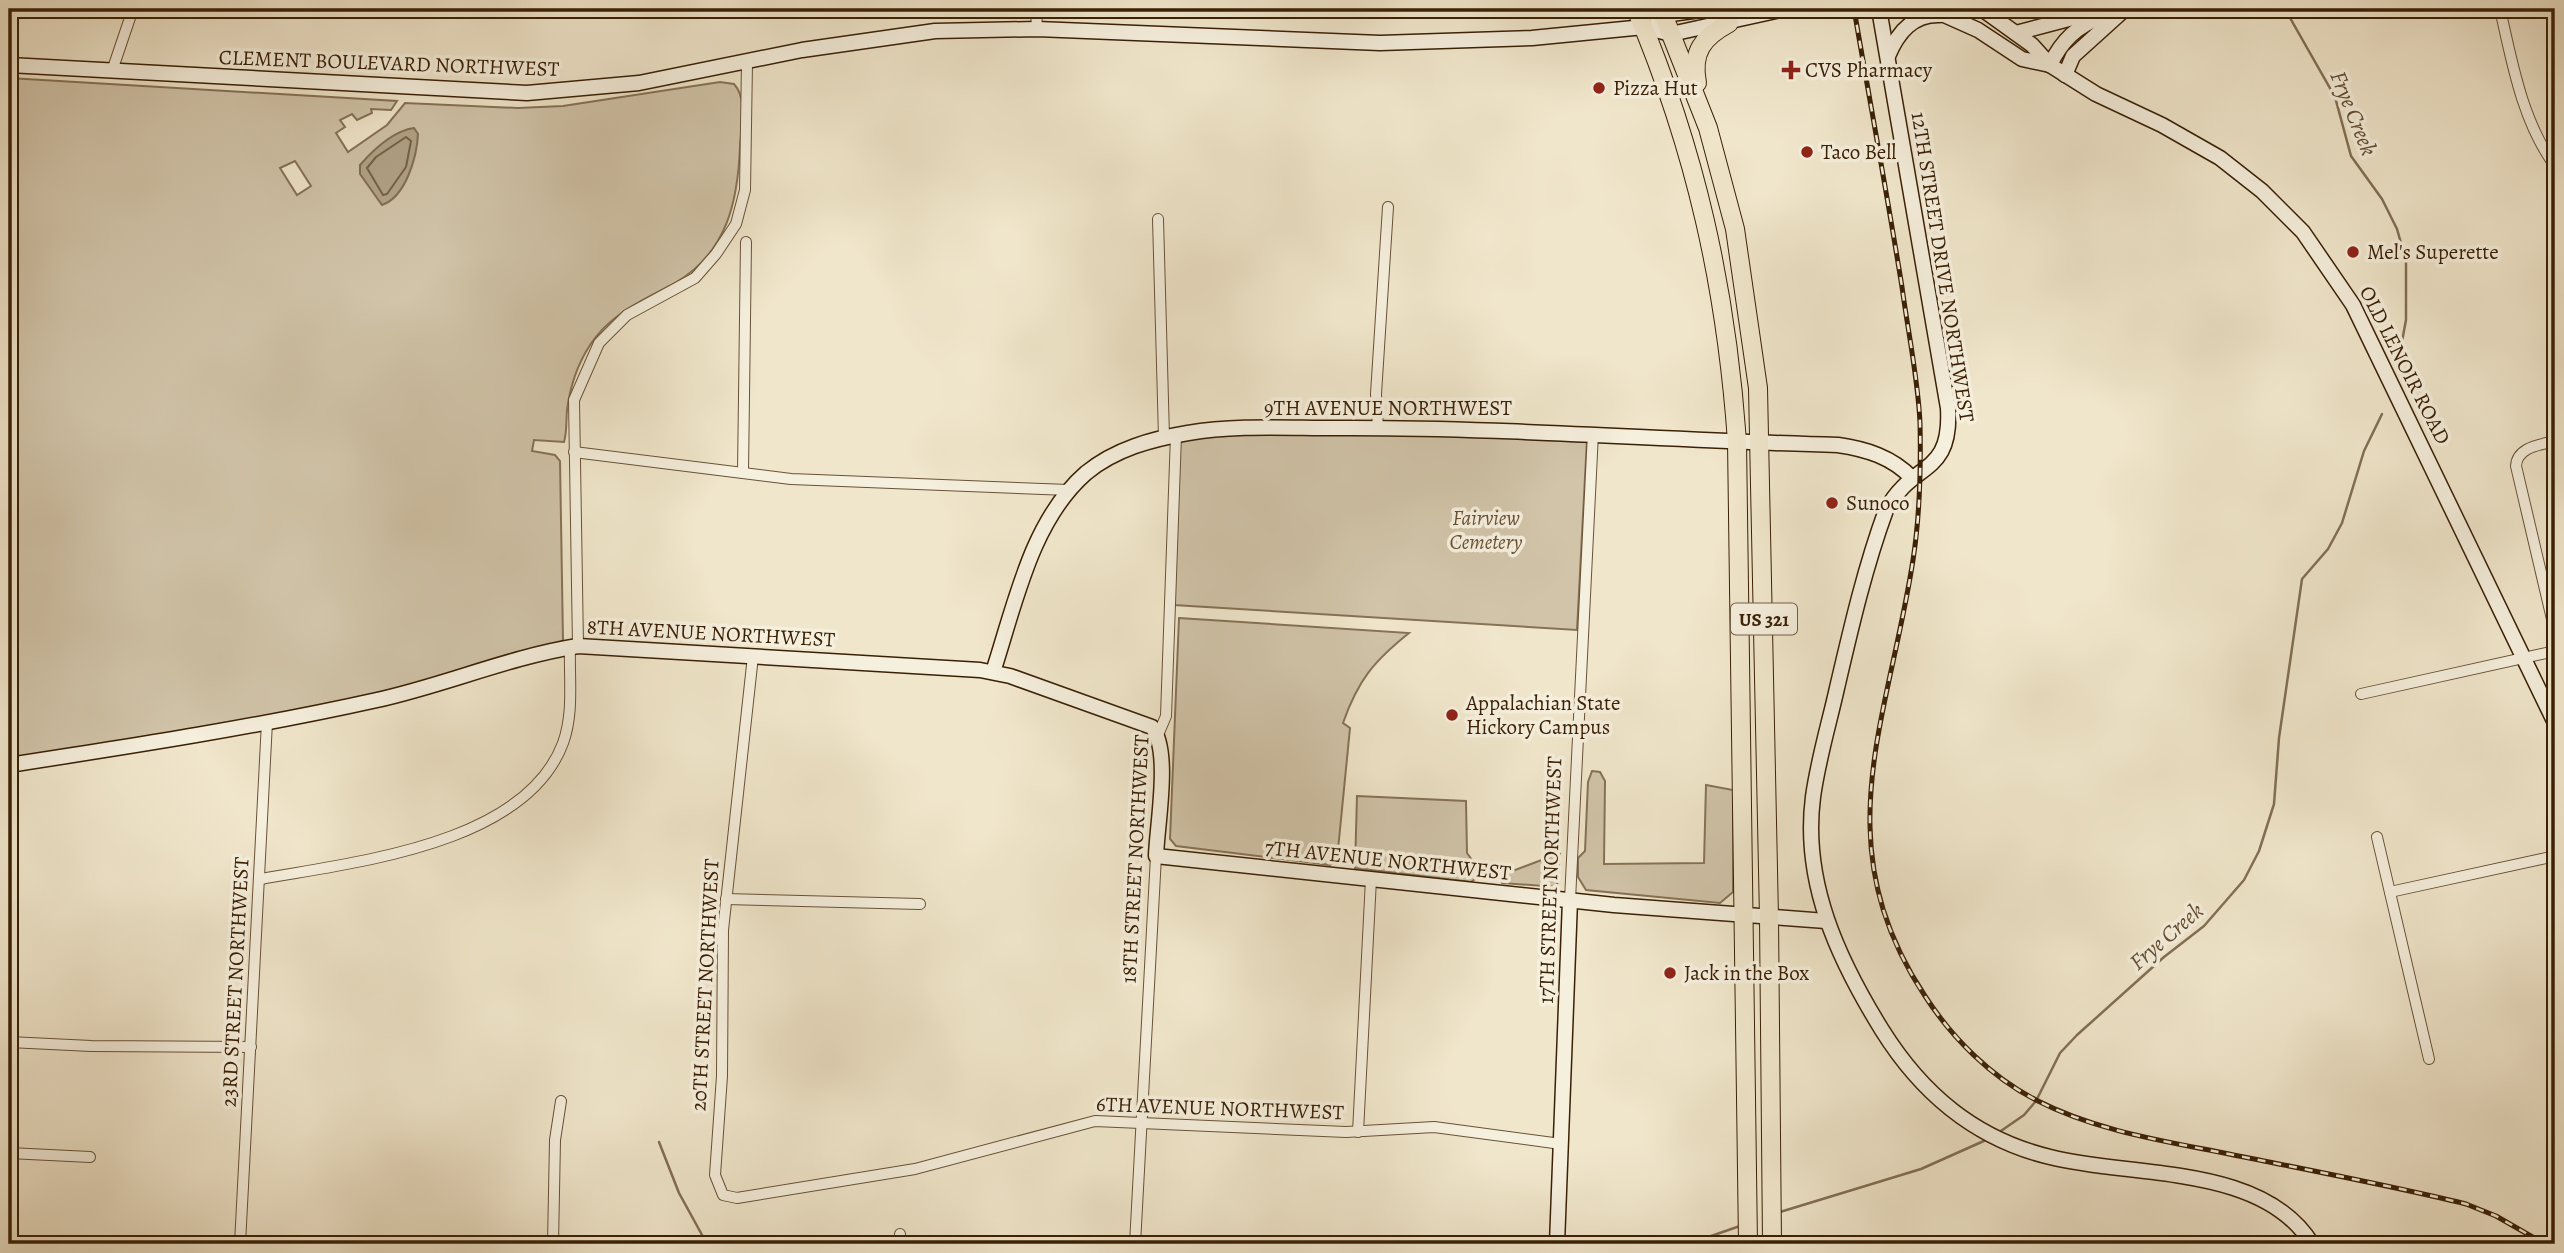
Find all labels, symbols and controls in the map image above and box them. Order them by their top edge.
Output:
street label: CLEMENT BOULEVARD NORTHWEST [218,43,560,83]
place label: CVS Pharmacy [1805,56,1933,84]
marker: CVS Pharmacy [1783,62,1799,78]
water label: Frye Creek [2323,66,2385,160]
place label: Pizza Hut [1613,74,1698,102]
marker: Pizza Hut [1591,80,1607,96]
street label: 12TH STREET DRIVE NORTHWEST [1905,110,1981,424]
place label: Taco Bell [1821,138,1896,166]
marker: Taco Bell [1799,144,1815,160]
place label: Mel's Superette [2367,238,2499,266]
marker: Mel's Superette [2345,244,2361,260]
street label: OLD LENOIR ROAD [2353,281,2457,449]
street label: 9TH AVENUE NORTHWEST [1264,394,1512,422]
place label: Sunoco [1846,489,1910,517]
marker: Sunoco [1824,495,1840,511]
park label: Fairview Cemetery [1450,504,1522,556]
road number: US 321 [1731,604,1797,634]
street label: 8TH AVENUE NORTHWEST [586,613,836,654]
place label: Appalachian State Hickory Campus [1465,689,1620,741]
marker: Appalachian State Hickory Campus [1444,707,1460,723]
street label: 18TH STREET NORTHWEST [1115,733,1156,984]
street label: 17TH STREET NORTHWEST [1532,755,1568,1004]
street label: 7TH AVENUE NORTHWEST [1264,833,1513,887]
street label: 23RD STREET NORTHWEST [214,856,256,1108]
street label: 20TH STREET NORTHWEST [684,857,726,1112]
water label: Frye Creek [2123,896,2210,977]
place label: Jack in the Box [1684,959,1809,987]
marker: Jack in the Box [1662,965,1678,981]
street label: 6TH AVENUE NORTHWEST [1096,1090,1345,1126]

